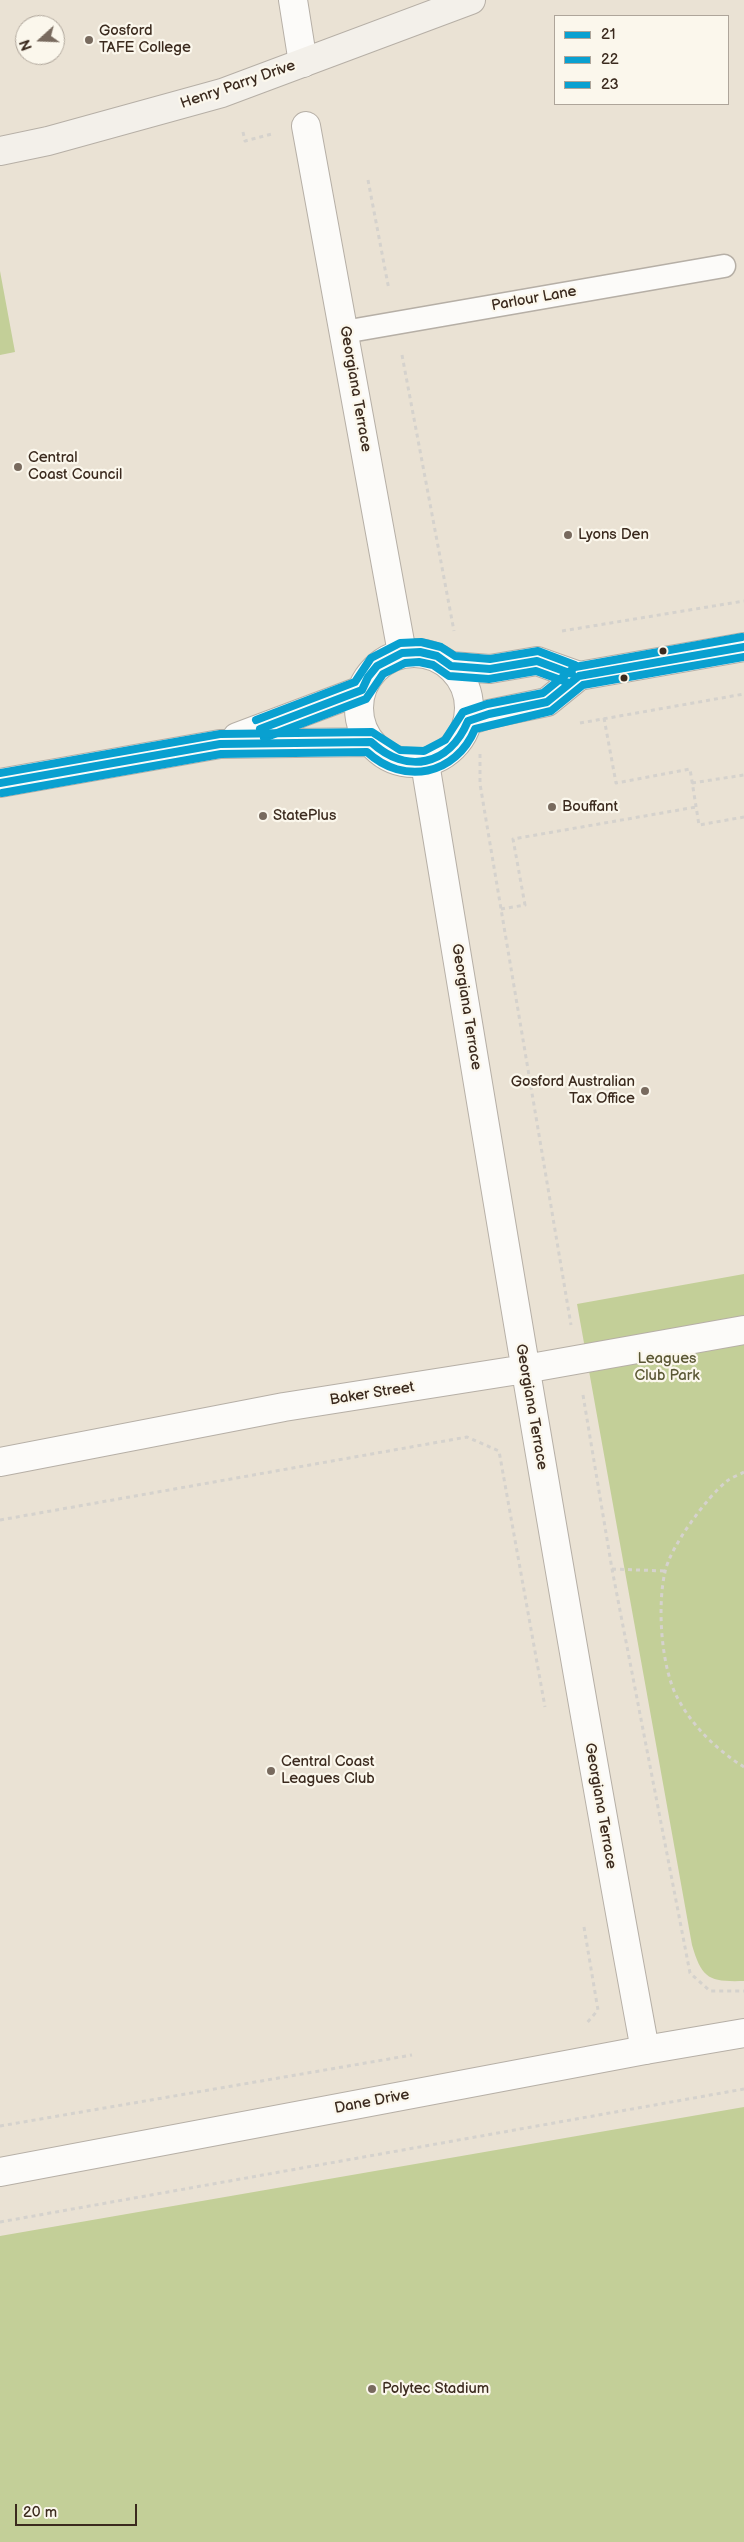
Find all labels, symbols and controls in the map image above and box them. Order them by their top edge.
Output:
north arrow [15,15,65,65]
legend [554,15,729,105]
place label: Gosford TAFE College [99,22,191,57]
text: 21 [601,25,615,44]
marker: Gosford TAFE College [83,34,95,46]
text: N [17,37,36,53]
text: 22 [601,50,619,69]
street label: Henry Parry Drive [178,57,298,113]
text: 23 [601,75,619,94]
street label: Parlour Lane [490,283,578,315]
street label: Georgiana Terrace [335,325,375,453]
place label: Central Coast Council [28,449,122,484]
marker: Central Coast Council [12,461,24,473]
place label: Lyons Den [578,526,649,544]
marker: Lyons Den [562,529,574,541]
unlabelled marker [658,646,668,656]
unlabelled marker [619,673,629,683]
place label: Bouffant [562,798,618,816]
marker: Bouffant [546,801,558,813]
place label: StatePlus [273,807,336,825]
marker: StatePlus [257,810,269,822]
street label: Georgiana Terrace [447,943,485,1071]
place label: Gosford Australian Tax Office [511,1073,635,1108]
marker: Gosford Australian Tax Office [639,1085,651,1097]
street label: Georgiana Terrace [511,1343,551,1471]
park label: Leagues Club Park [635,1350,699,1385]
street label: Baker Street [328,1378,416,1410]
street label: Georgiana Terrace [580,1742,620,1870]
place label: Central Coast Leagues Club [281,1753,375,1788]
marker: Central Coast Leagues Club [265,1765,277,1777]
street label: Dane Drive [333,2086,411,2118]
place label: Polytec Stadium [382,2380,489,2398]
marker: Polytec Stadium [366,2383,378,2395]
scale bar [18,2494,140,2526]
text: 20 m [23,2503,57,2522]

